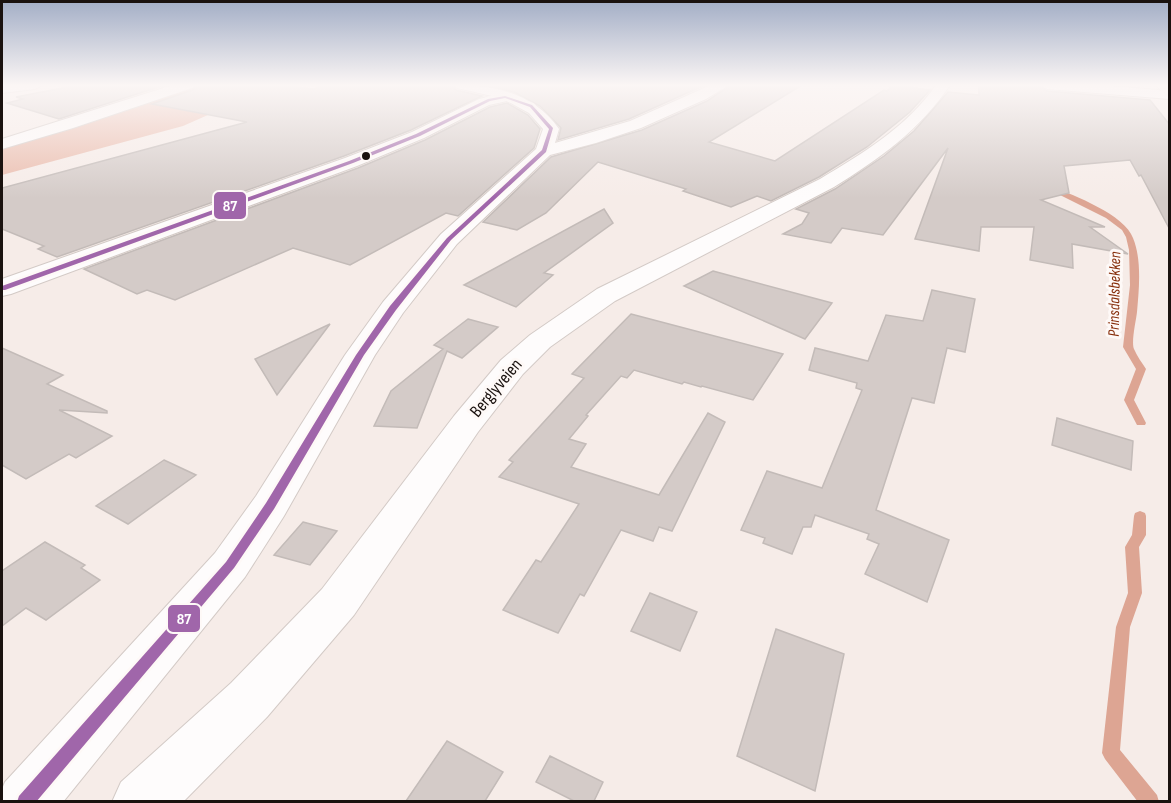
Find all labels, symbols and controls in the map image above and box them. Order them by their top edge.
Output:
unlabelled marker [360,150,372,162]
line badge: 87 [213,191,247,220]
text: 87 [223,197,237,216]
water label: Prinsdalsbekken [1105,251,1125,337]
street label: Berglyveien [466,355,526,421]
line badge: 87 [167,604,201,633]
text: 87 [177,610,191,629]

